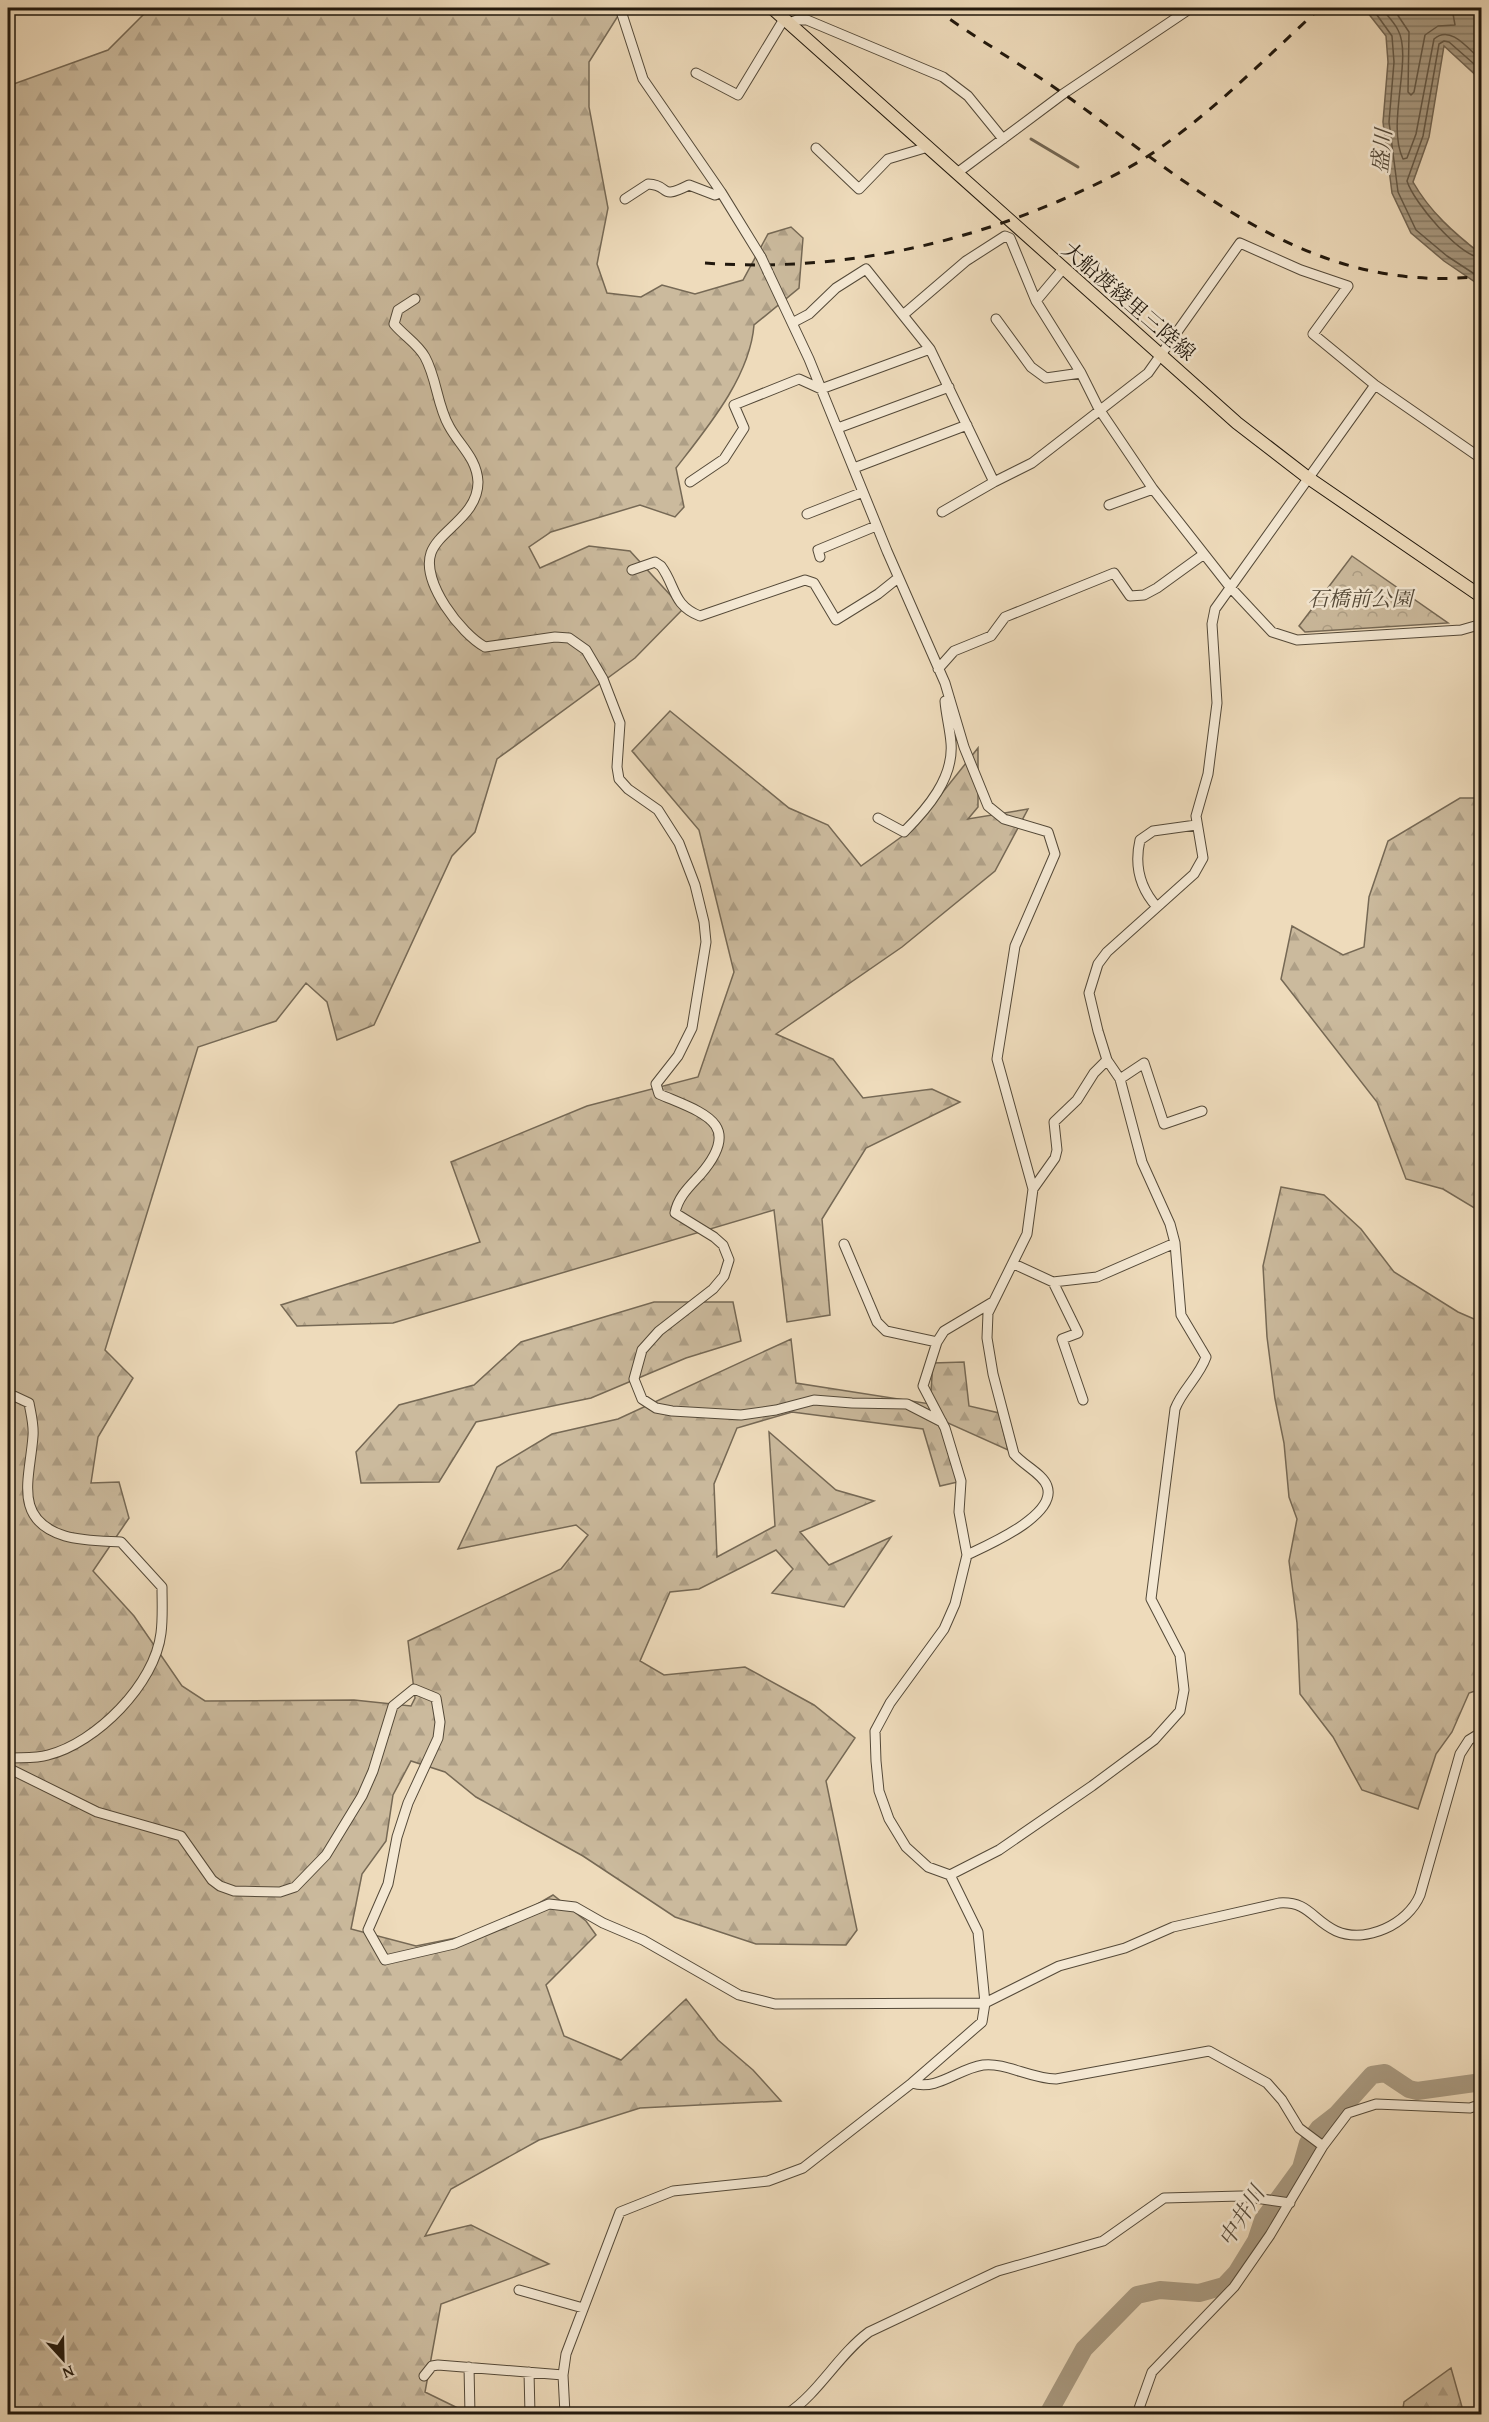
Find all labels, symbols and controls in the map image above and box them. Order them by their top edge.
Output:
water label: 盛川 [1363,125,1399,175]
street label: 大船渡綾里三陸線 [1055,234,1203,368]
park label: 石橋前公園 [1308,583,1415,614]
water label: 中井川 [1210,2178,1273,2252]
north arrow [33,2329,93,2389]
text: N [59,2360,78,2386]

